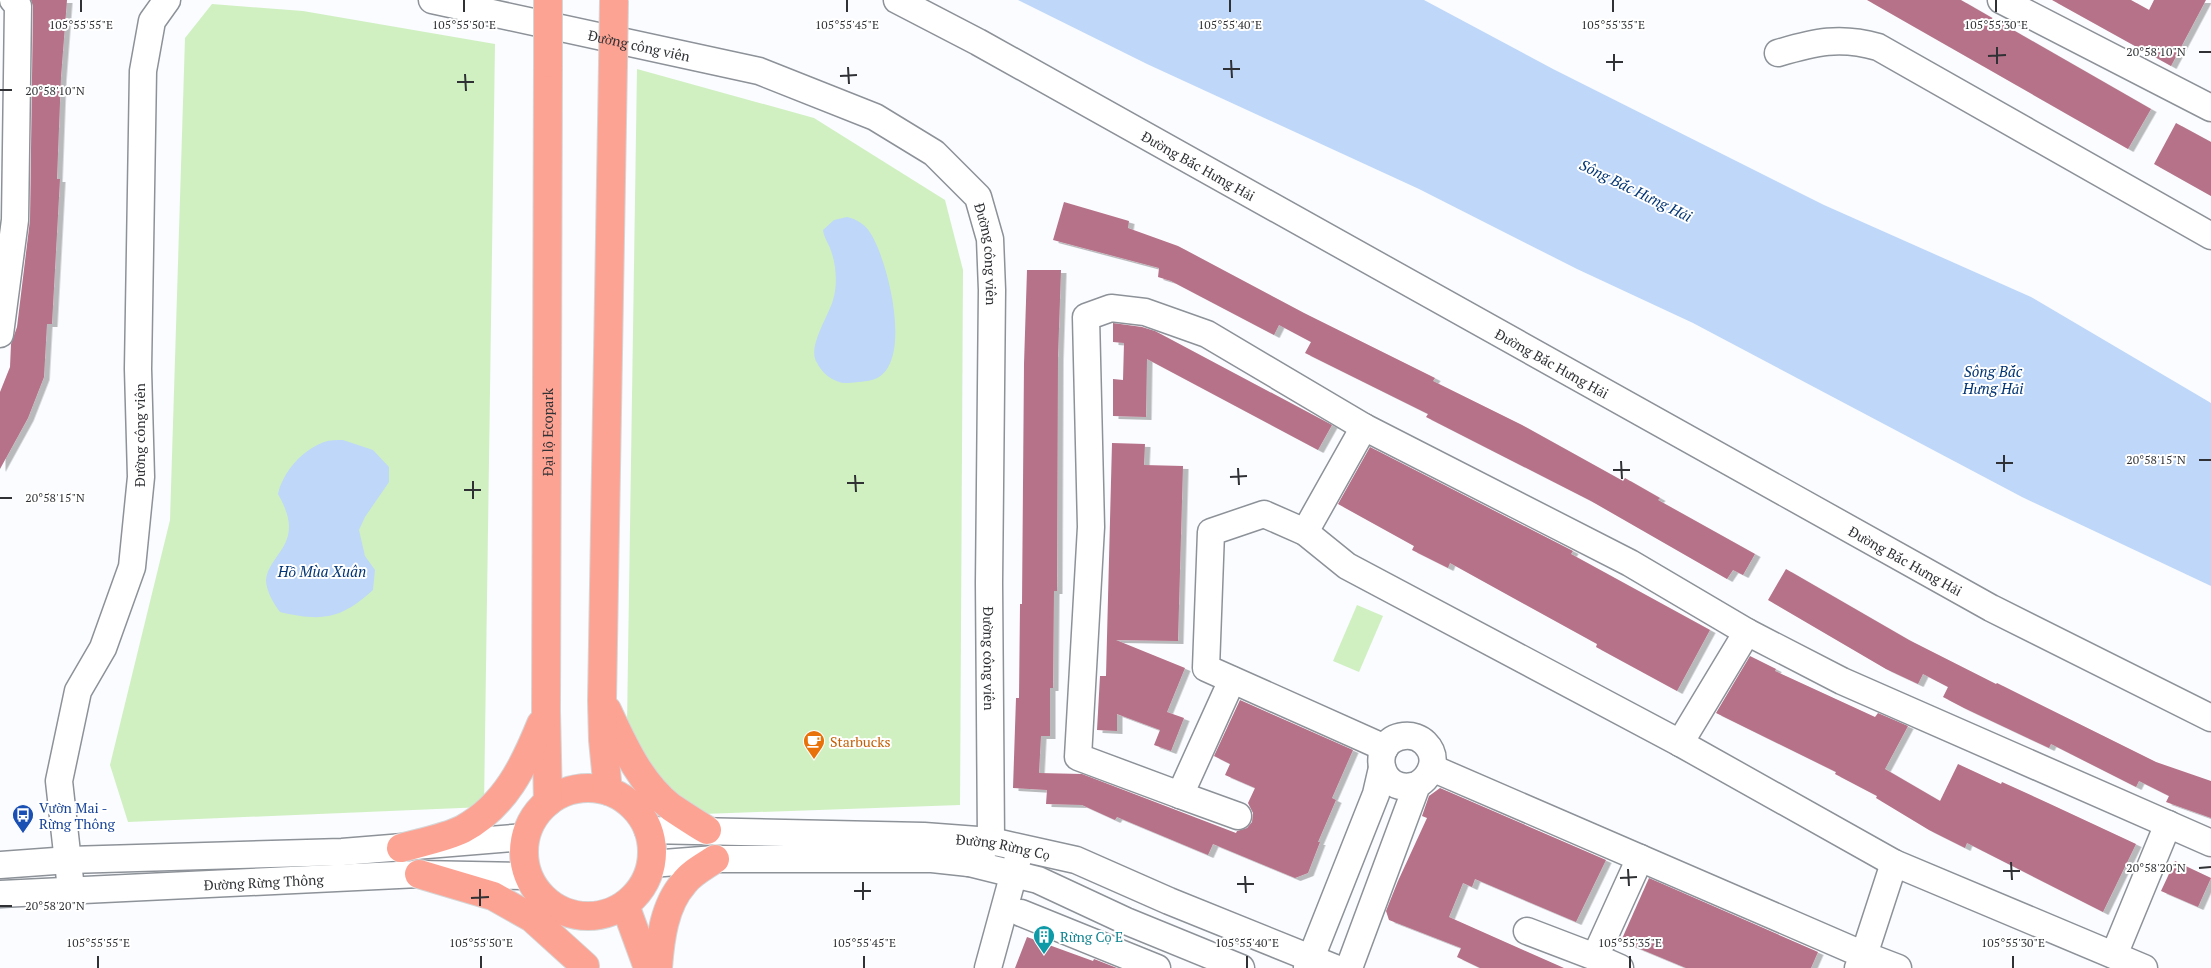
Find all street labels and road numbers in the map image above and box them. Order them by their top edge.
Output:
street label: Đường công viên [586,25,693,65]
street label: Đường Bắc Hưng Hải [1138,126,1259,205]
street label: Đường công viên [971,200,1001,306]
street label: Đường Bắc Hưng Hải [1492,324,1612,402]
street label: Đường công viên [130,382,149,487]
street label: Đại lộ Ecopark [537,387,556,476]
street label: Đường Bắc Hưng Hải [1846,521,1966,600]
street label: Đường công viên [980,606,999,711]
street label: Đường Rừng Cọ [955,829,1052,863]
street label: Đường Rừng Thông [203,869,325,894]

